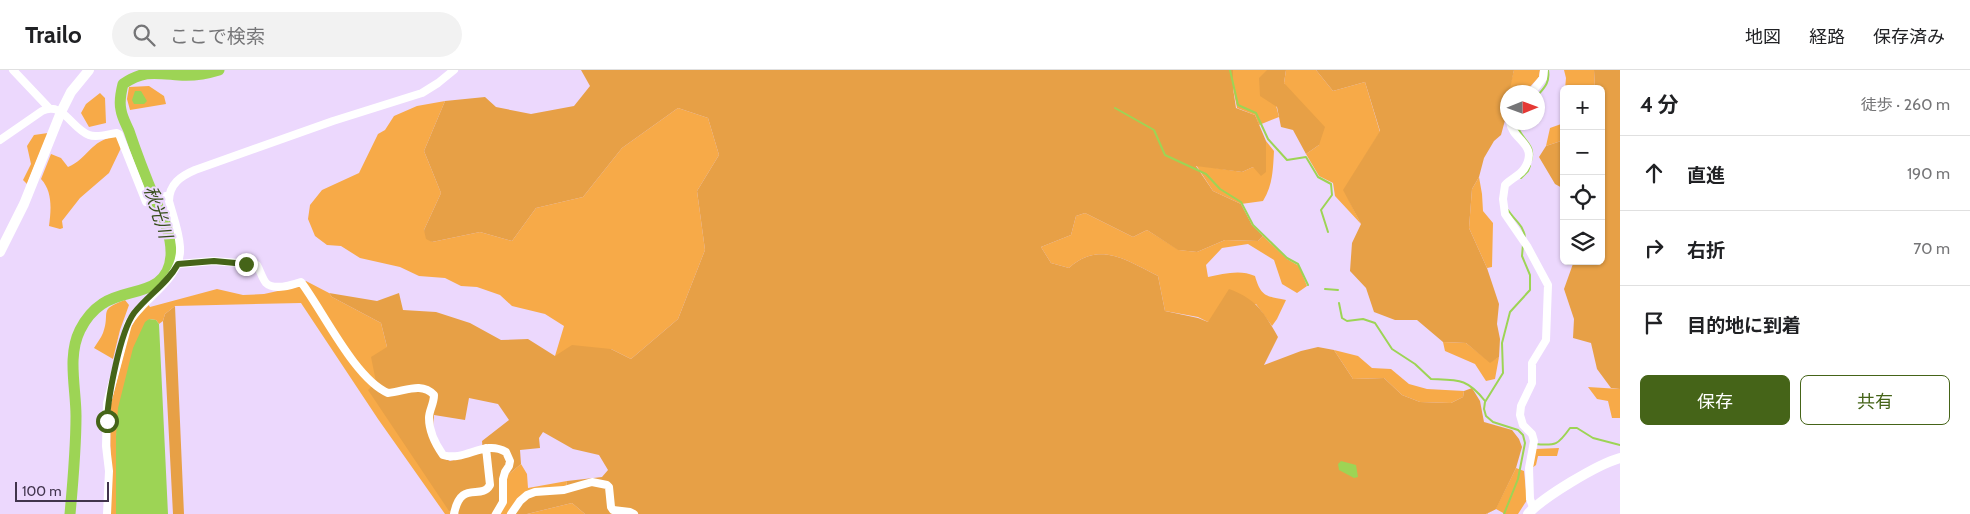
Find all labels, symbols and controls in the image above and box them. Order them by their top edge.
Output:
search box [112,12,462,57]
text: Trailo [25,20,82,49]
icon: search [130,21,158,49]
text: ここで検索 [170,25,265,48]
text: 地図 [1745,26,1781,48]
text: 経路 [1809,26,1845,48]
text: 保存済み [1873,26,1945,48]
north arrow [1500,85,1545,130]
map controls [1560,85,1605,265]
button: + [1560,85,1605,130]
text: 4 分 [1640,92,1679,117]
text: 徒歩 · 260 m [1861,95,1950,114]
button: − [1560,130,1605,175]
icon: ahead [1640,159,1668,187]
text: 直進 [1687,164,1725,187]
text: 190 m [1907,164,1950,183]
button: locate [1560,175,1605,220]
water label: 秋光川 [139,183,177,243]
button: layers [1560,220,1605,265]
icon: right [1640,234,1668,262]
text: 右折 [1687,239,1725,262]
text: 70 m [1913,239,1950,258]
route end [235,253,258,276]
icon: arrive [1640,309,1668,337]
text: 目的地に到着 [1687,314,1801,337]
button: 保存 [1640,375,1790,425]
button: 共有 [1800,375,1950,425]
route start [96,410,119,433]
scale bar [15,479,109,502]
text: 100 m [22,482,62,500]

